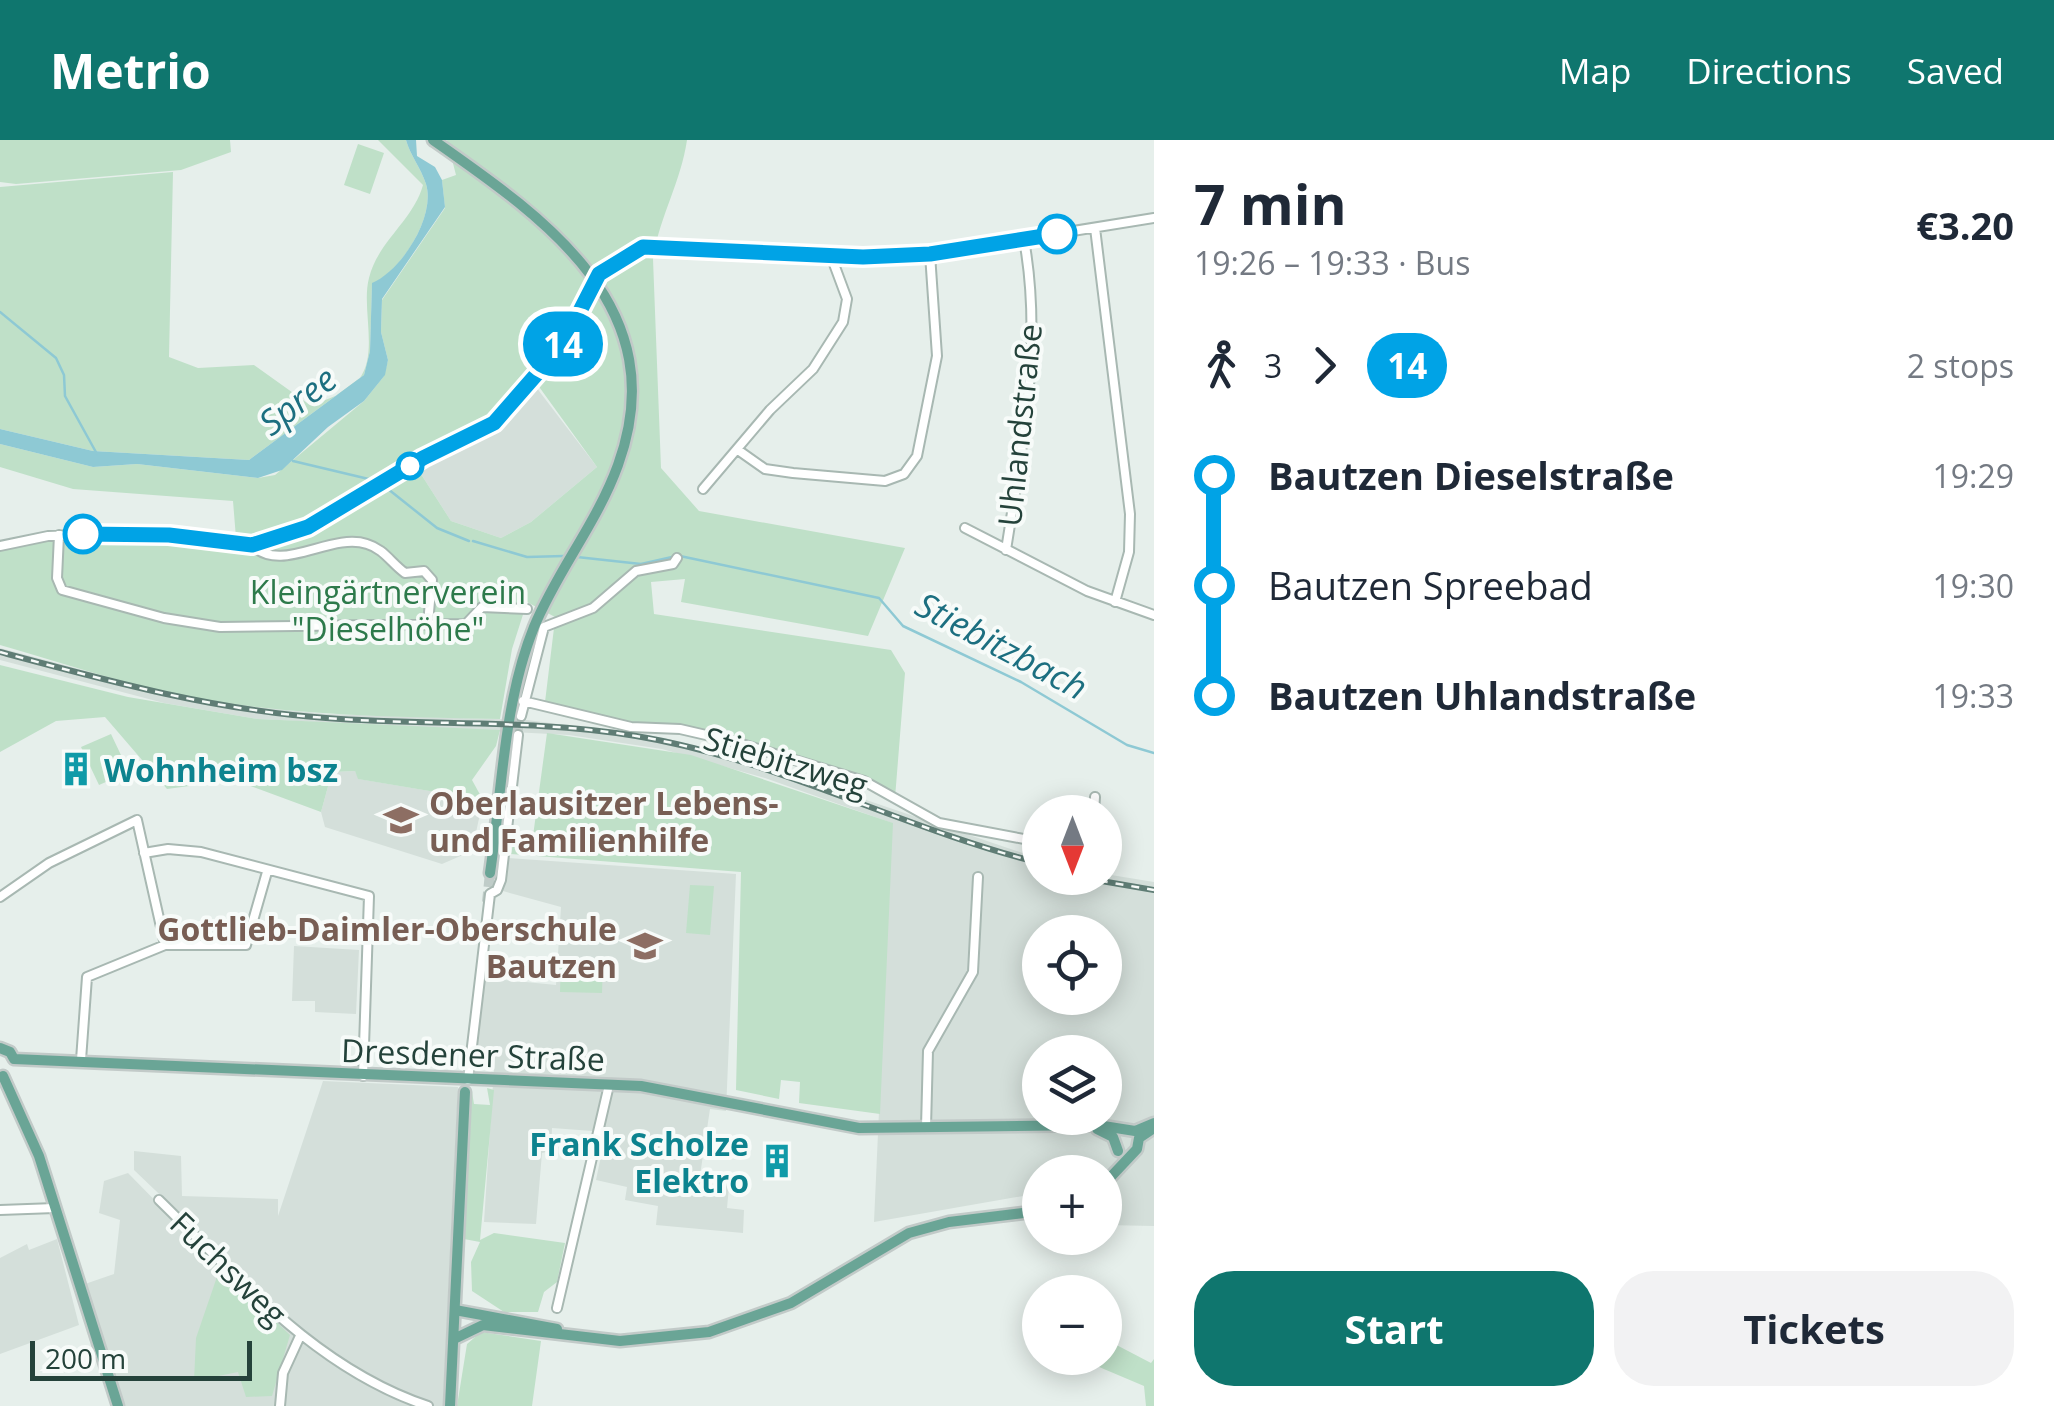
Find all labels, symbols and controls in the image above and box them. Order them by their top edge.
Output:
text: Metrio [50,38,211,103]
text: Map [1559,47,1631,94]
text: Directions [1686,47,1852,94]
text: Saved [1907,47,2004,94]
text: 7 min [1194,166,1347,241]
text: €3.20 [1916,199,2014,251]
unlabelled marker [1038,215,1076,253]
text: 19:26 – 19:33 · Bus [1194,241,1470,284]
line badge: 14 [518,312,608,376]
text: 14 [543,321,583,368]
street label: Uhlandstraße [987,322,1051,528]
icon: walk [1194,338,1249,393]
icon: forward [1297,338,1352,393]
text: 14 [1387,342,1427,389]
text: 3 [1264,344,1282,387]
text: 2 stops [1907,344,2014,387]
water label: Spree [248,355,346,445]
text: Bautzen Dieselstraße [1268,449,1674,501]
unlabelled marker [397,453,423,479]
text: 19:29 [1932,454,2014,497]
unlabelled marker [64,515,102,553]
text: Bautzen Spreebad [1268,559,1593,611]
text: 19:30 [1932,564,2014,607]
park label: Kleingärtnerverein "Dieselhöhe" [250,570,526,650]
water label: Stiebitzbach [908,580,1096,710]
text: Bautzen Uhlandstraße [1268,669,1696,721]
text: 19:33 [1932,674,2014,717]
street label: Stiebitzweg [699,716,873,806]
place label: Wohnheim bsz [104,748,338,791]
building icon: Wohnheim bsz [57,750,95,788]
place label: Oberlausitzer Lebens- und Familienhilfe [429,781,779,861]
north arrow [1022,795,1122,895]
map controls [1022,795,1122,1375]
school or university icon: Oberlausitzer Lebens- und Familienhilfe [382,801,420,839]
place label: Gottlieb-Daimler-Oberschule Bautzen [157,907,617,987]
button: locate [1022,915,1122,1015]
school or university icon: Gottlieb-Daimler-Oberschule Bautzen [626,927,664,965]
street label: Dresdener Straße [340,1028,606,1080]
button: layers [1022,1035,1122,1135]
place label: Frank Scholze Elektro [529,1122,749,1202]
building icon: Frank Scholze Elektro [758,1142,796,1180]
button: + [1022,1155,1122,1255]
street label: Fuchsweg [161,1202,297,1334]
button: Start [1194,1271,1594,1386]
button: Tickets [1614,1271,2014,1386]
button: − [1022,1275,1122,1375]
scale bar [30,1336,252,1380]
text: 200 m [45,1339,126,1377]

